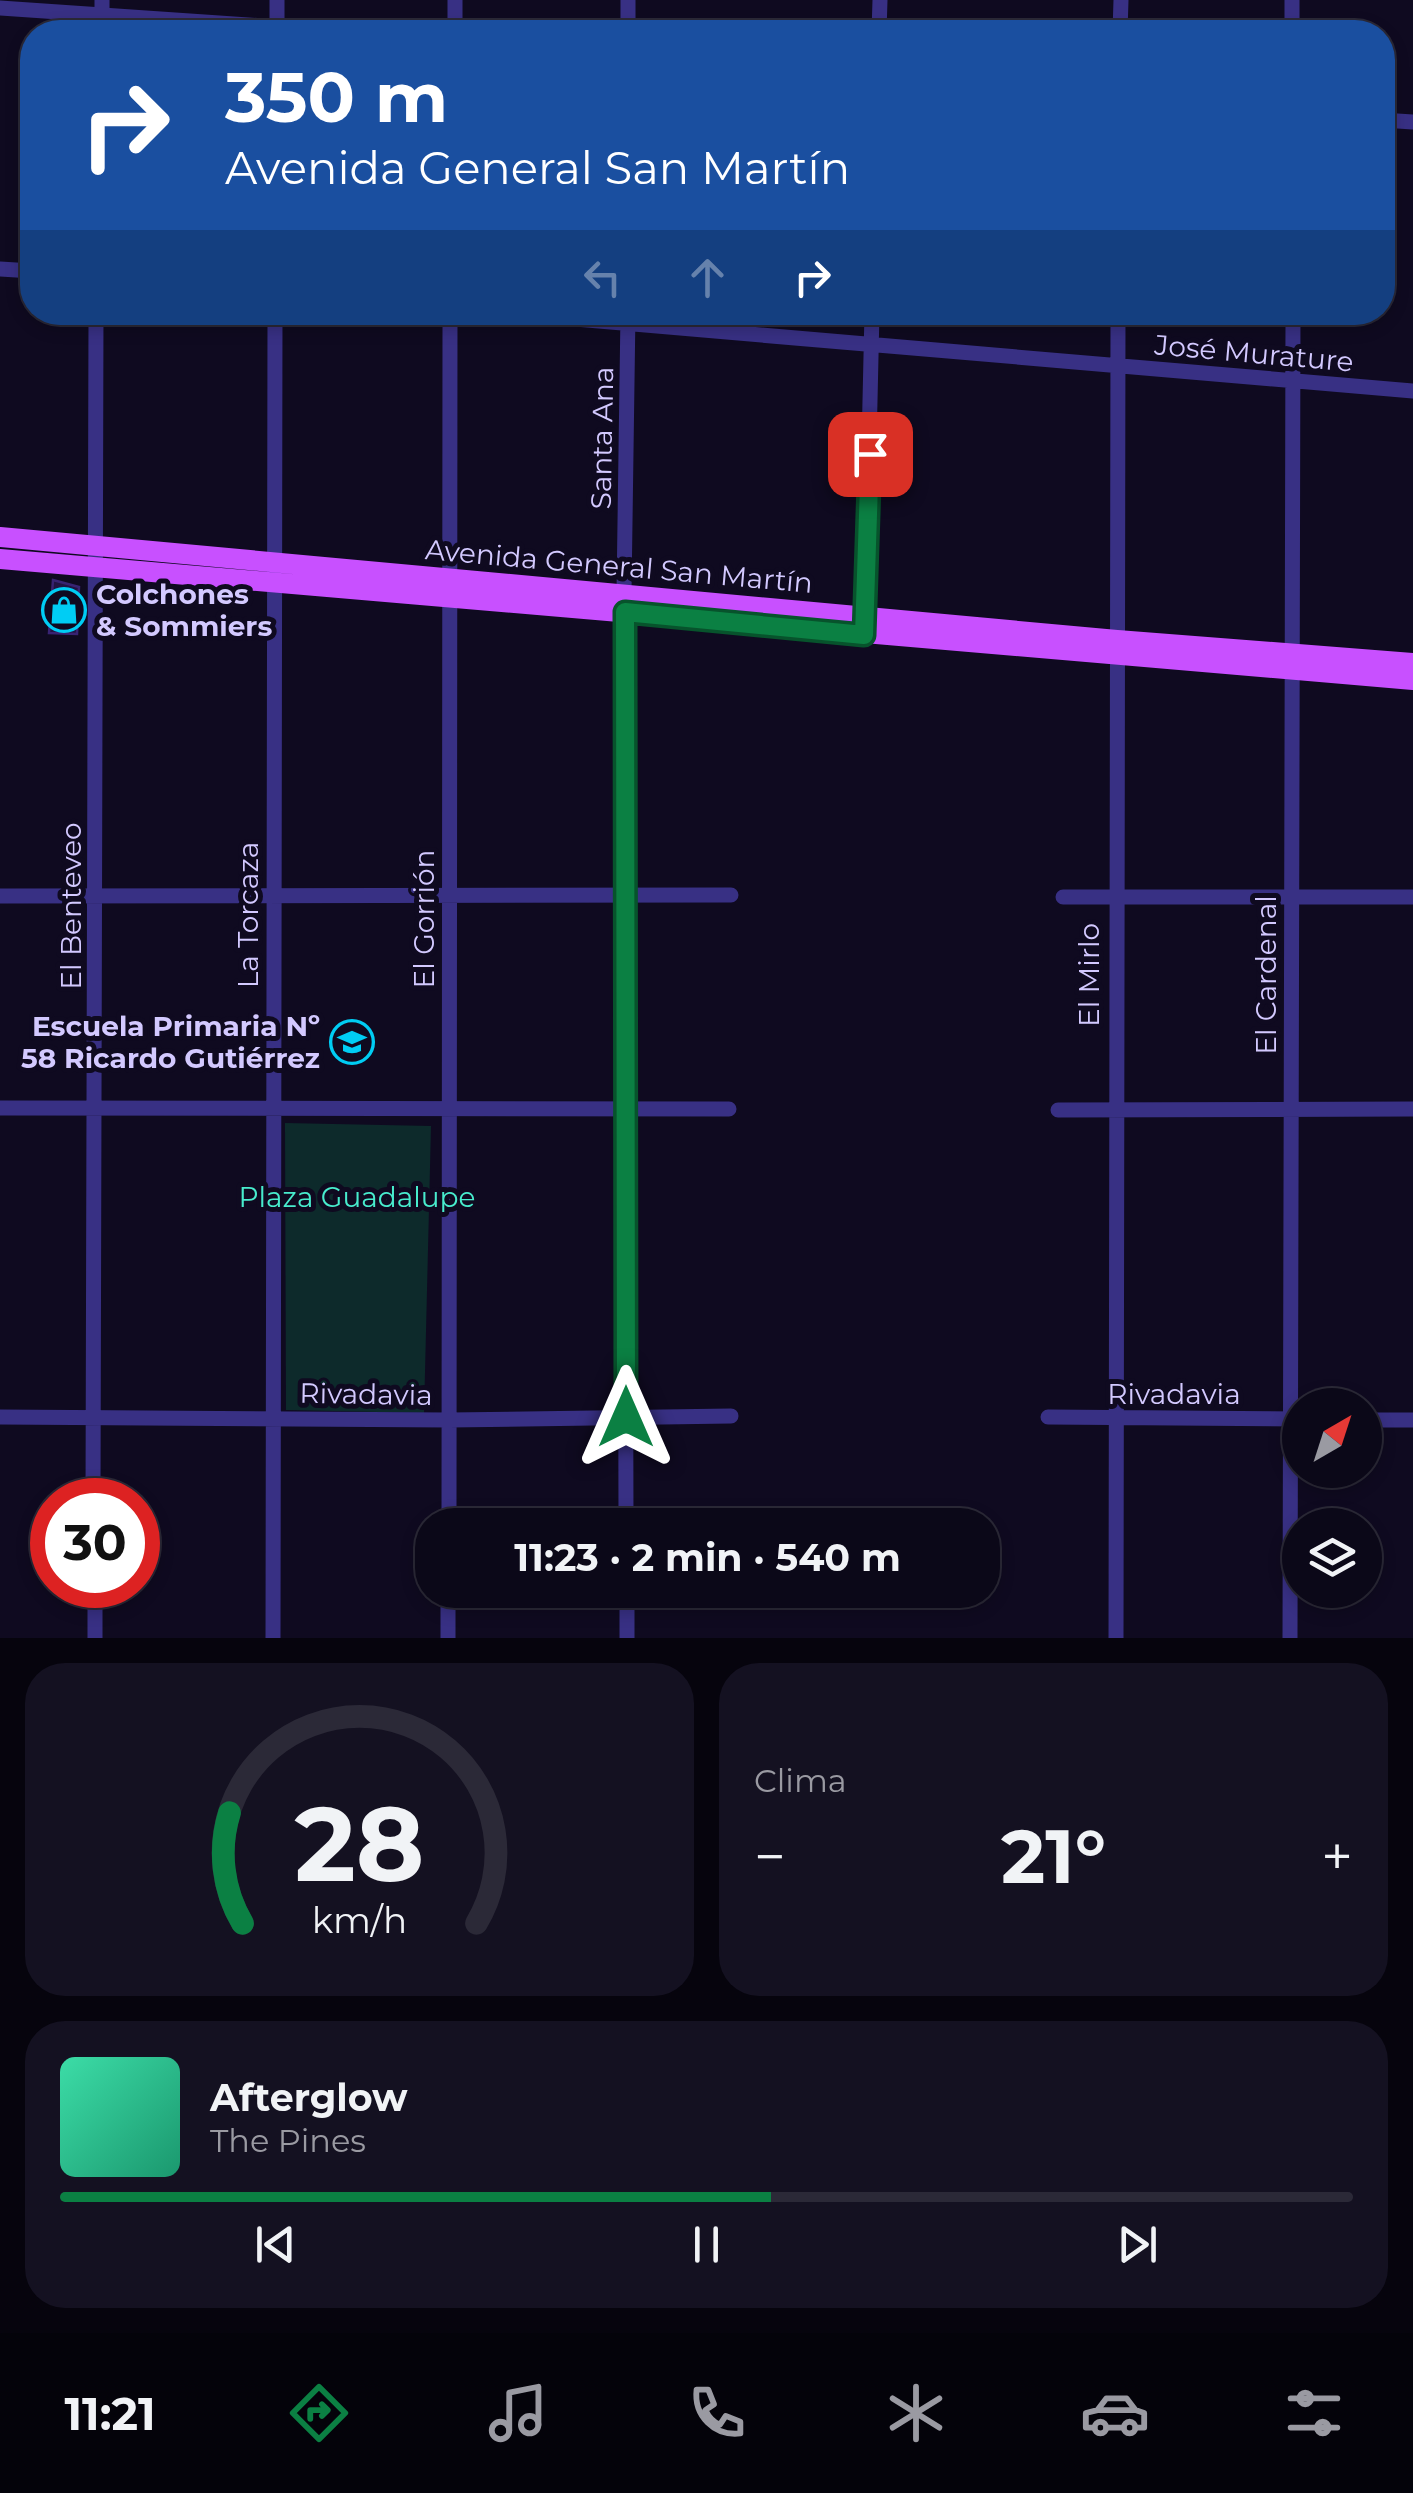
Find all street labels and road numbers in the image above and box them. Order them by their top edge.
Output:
street label: José Murature [1152,327,1355,379]
street label: Santa Ana [584,366,620,510]
street label: Avenida General San Martín [424,532,814,600]
street label: El Benteveo [54,822,88,990]
street label: La Torcaza [231,842,265,988]
street label: El Gorrión [407,850,441,988]
street label: El Cardenal [1249,895,1283,1055]
street label: El Mirlo [1072,923,1106,1027]
street label: Rivadavia [299,1376,433,1412]
street label: Rivadavia [1107,1377,1241,1411]

